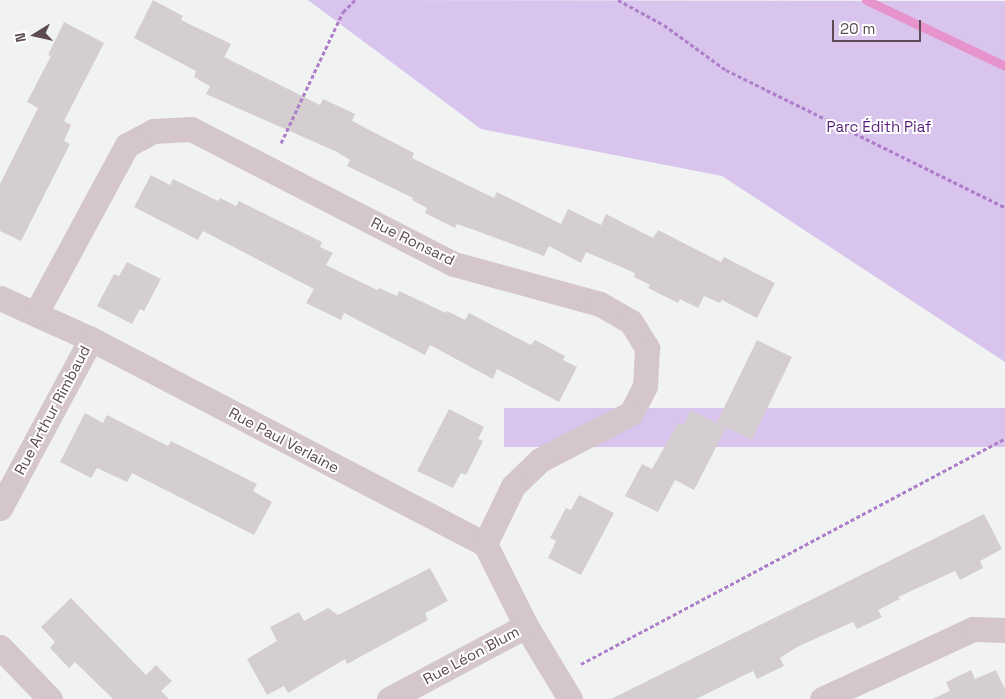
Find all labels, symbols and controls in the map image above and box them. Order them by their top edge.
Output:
north arrow [10,10,60,60]
scale bar [835,10,924,42]
text: 20 m [840,19,875,38]
text: N [11,31,30,44]
park label: Parc Édith Piaf [827,118,931,136]
street label: Rue Ronsard [368,213,458,269]
street label: Rue Arthur Rimbaud [10,342,94,478]
street label: Rue Paul Verlaine [226,403,342,477]
street label: Rue Léon Blum [420,622,522,688]

